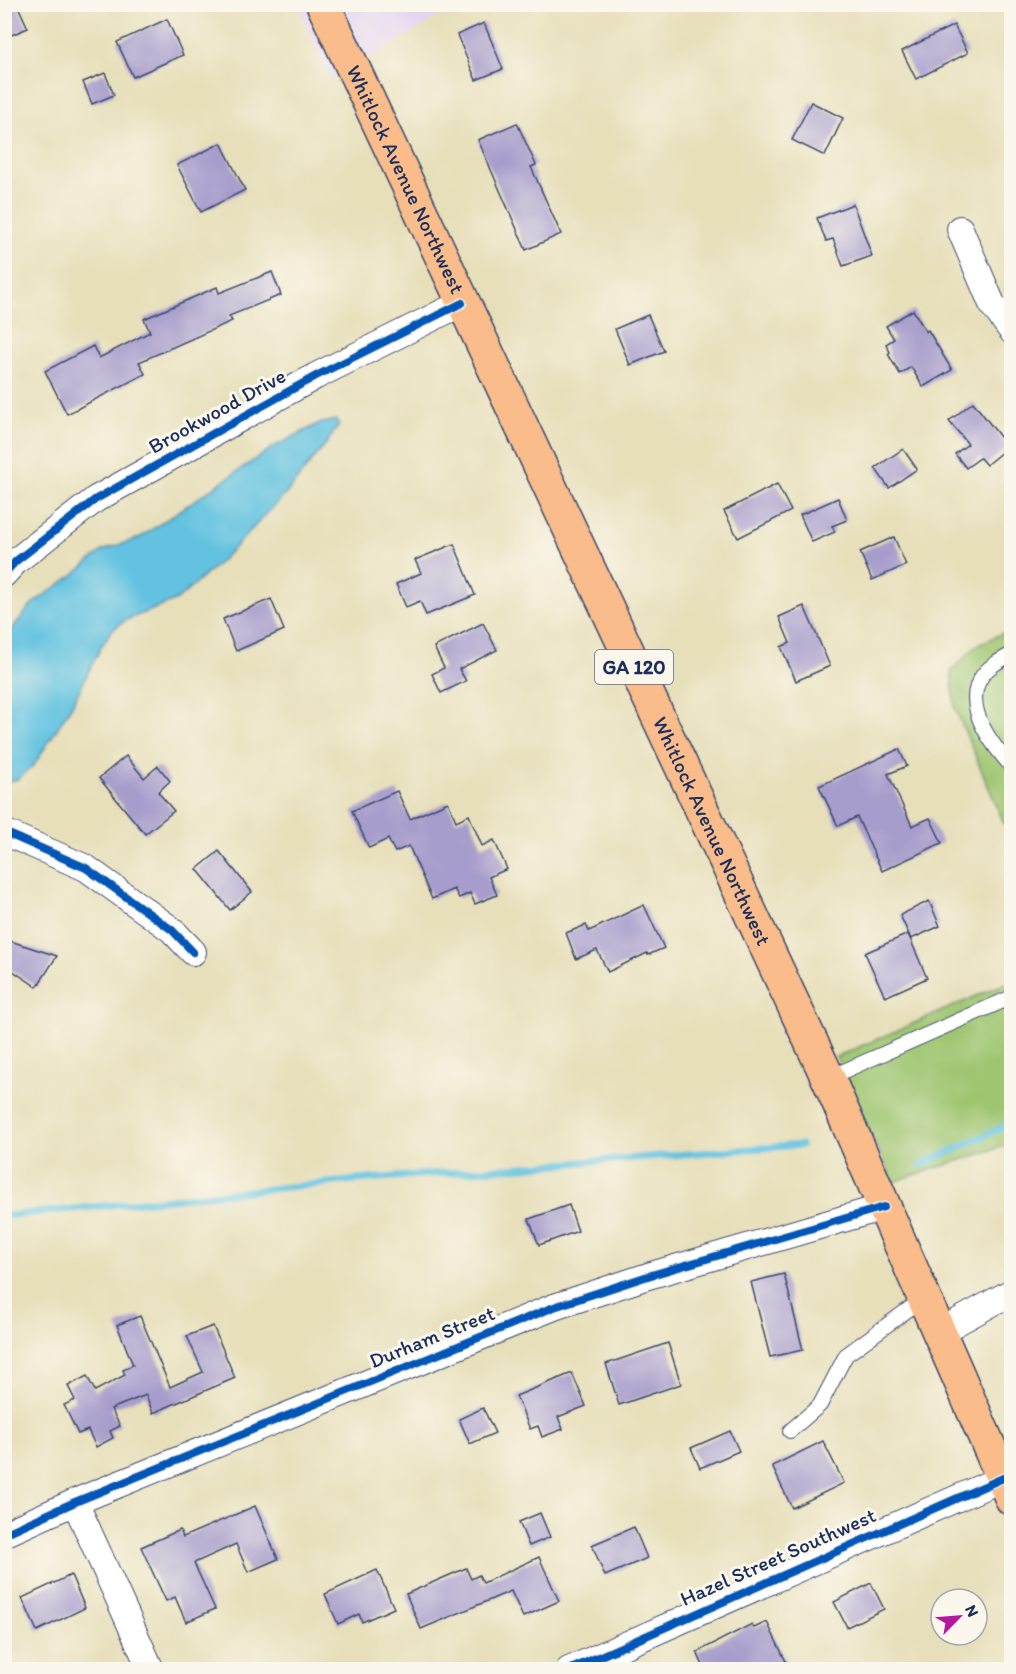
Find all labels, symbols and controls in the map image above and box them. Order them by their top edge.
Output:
street label: Whitlock Avenue Northwest [342,61,470,298]
street label: Brookwood Drive [144,363,290,459]
road number: GA 120 [595,650,673,684]
street label: Whitlock Avenue Northwest [648,713,777,949]
street label: Durham Street [365,1300,498,1373]
street label: Hazel Street Southwest [676,1502,880,1611]
north arrow [929,1587,989,1647]
text: N [961,1602,983,1620]

